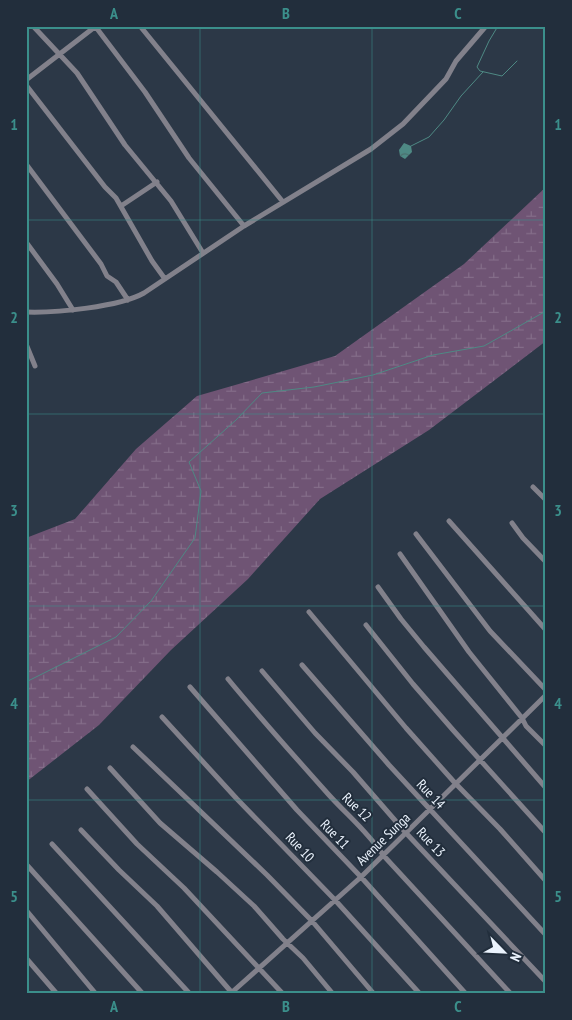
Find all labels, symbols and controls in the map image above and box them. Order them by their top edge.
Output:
text: A [109,3,119,23]
text: B [282,3,290,23]
text: C [454,3,462,23]
text: 1 [10,114,18,134]
text: 1 [554,114,562,134]
text: 2 [10,307,18,327]
text: 2 [554,307,562,327]
text: 3 [10,500,18,520]
text: 3 [554,500,562,520]
text: 4 [10,693,18,713]
text: 4 [554,693,562,713]
street label: Rue 14 [413,775,450,813]
street label: Rue 12 [338,789,376,825]
street label: Avenue Sunga [352,809,414,869]
street label: Rue 11 [317,815,353,853]
street label: Rue 13 [413,823,449,861]
street label: Rue 10 [282,828,318,866]
text: 5 [10,886,18,906]
text: 5 [554,886,562,906]
north arrow [480,928,530,978]
text: N [506,950,526,964]
text: A [109,996,119,1016]
text: B [282,996,290,1016]
text: C [454,996,462,1016]

